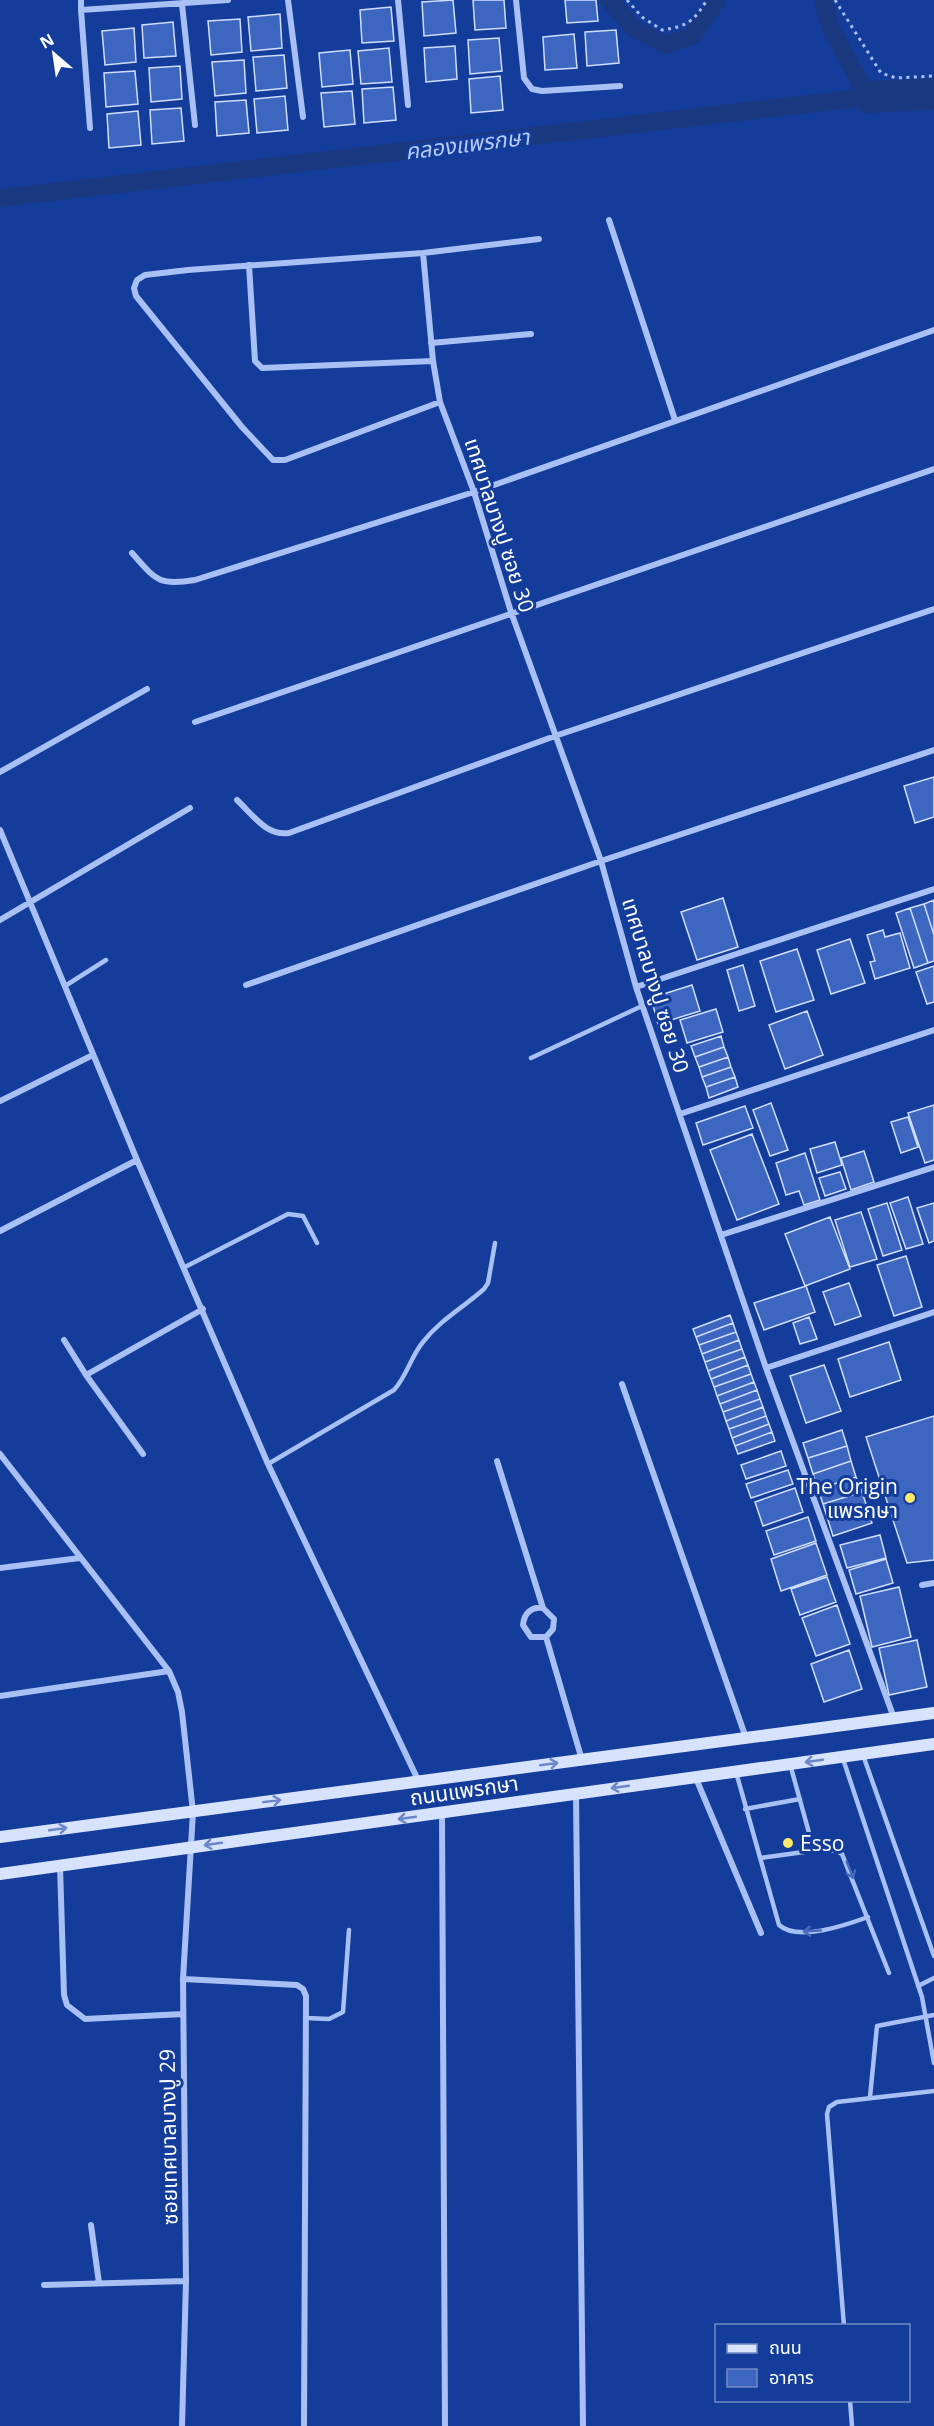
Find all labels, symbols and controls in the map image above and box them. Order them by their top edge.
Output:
north arrow [24,24,84,84]
text: N [36,28,58,54]
water label: คลองแพรกษา [403,120,532,165]
street label: เทศบาลบางปู ซอย 30 [459,434,541,616]
street label: เทศบาลบางปู ซอย 30 [616,894,696,1076]
place label: The Origin แพรกษา [797,1472,898,1524]
marker: The Origin แพรกษา [903,1491,917,1505]
one-way arrow [804,1755,824,1766]
one-way arrow [538,1759,558,1770]
street label: ถนนแพรกษา [408,1769,520,1811]
one-way arrow [611,1781,631,1792]
one-way arrow [262,1796,282,1807]
one-way arrow [397,1812,417,1823]
one-way arrow [48,1824,67,1835]
place label: Esso [800,1829,844,1857]
marker: Esso [781,1836,795,1850]
one-way arrow [204,1839,224,1850]
one-way arrow [845,1860,856,1879]
one-way arrow [802,1926,822,1937]
street label: ซอยเทศบาลบางปู 29 [152,2049,184,2225]
legend [715,2324,910,2402]
text: ถนน [769,2335,802,2359]
text: อาคาร [769,2365,814,2389]

